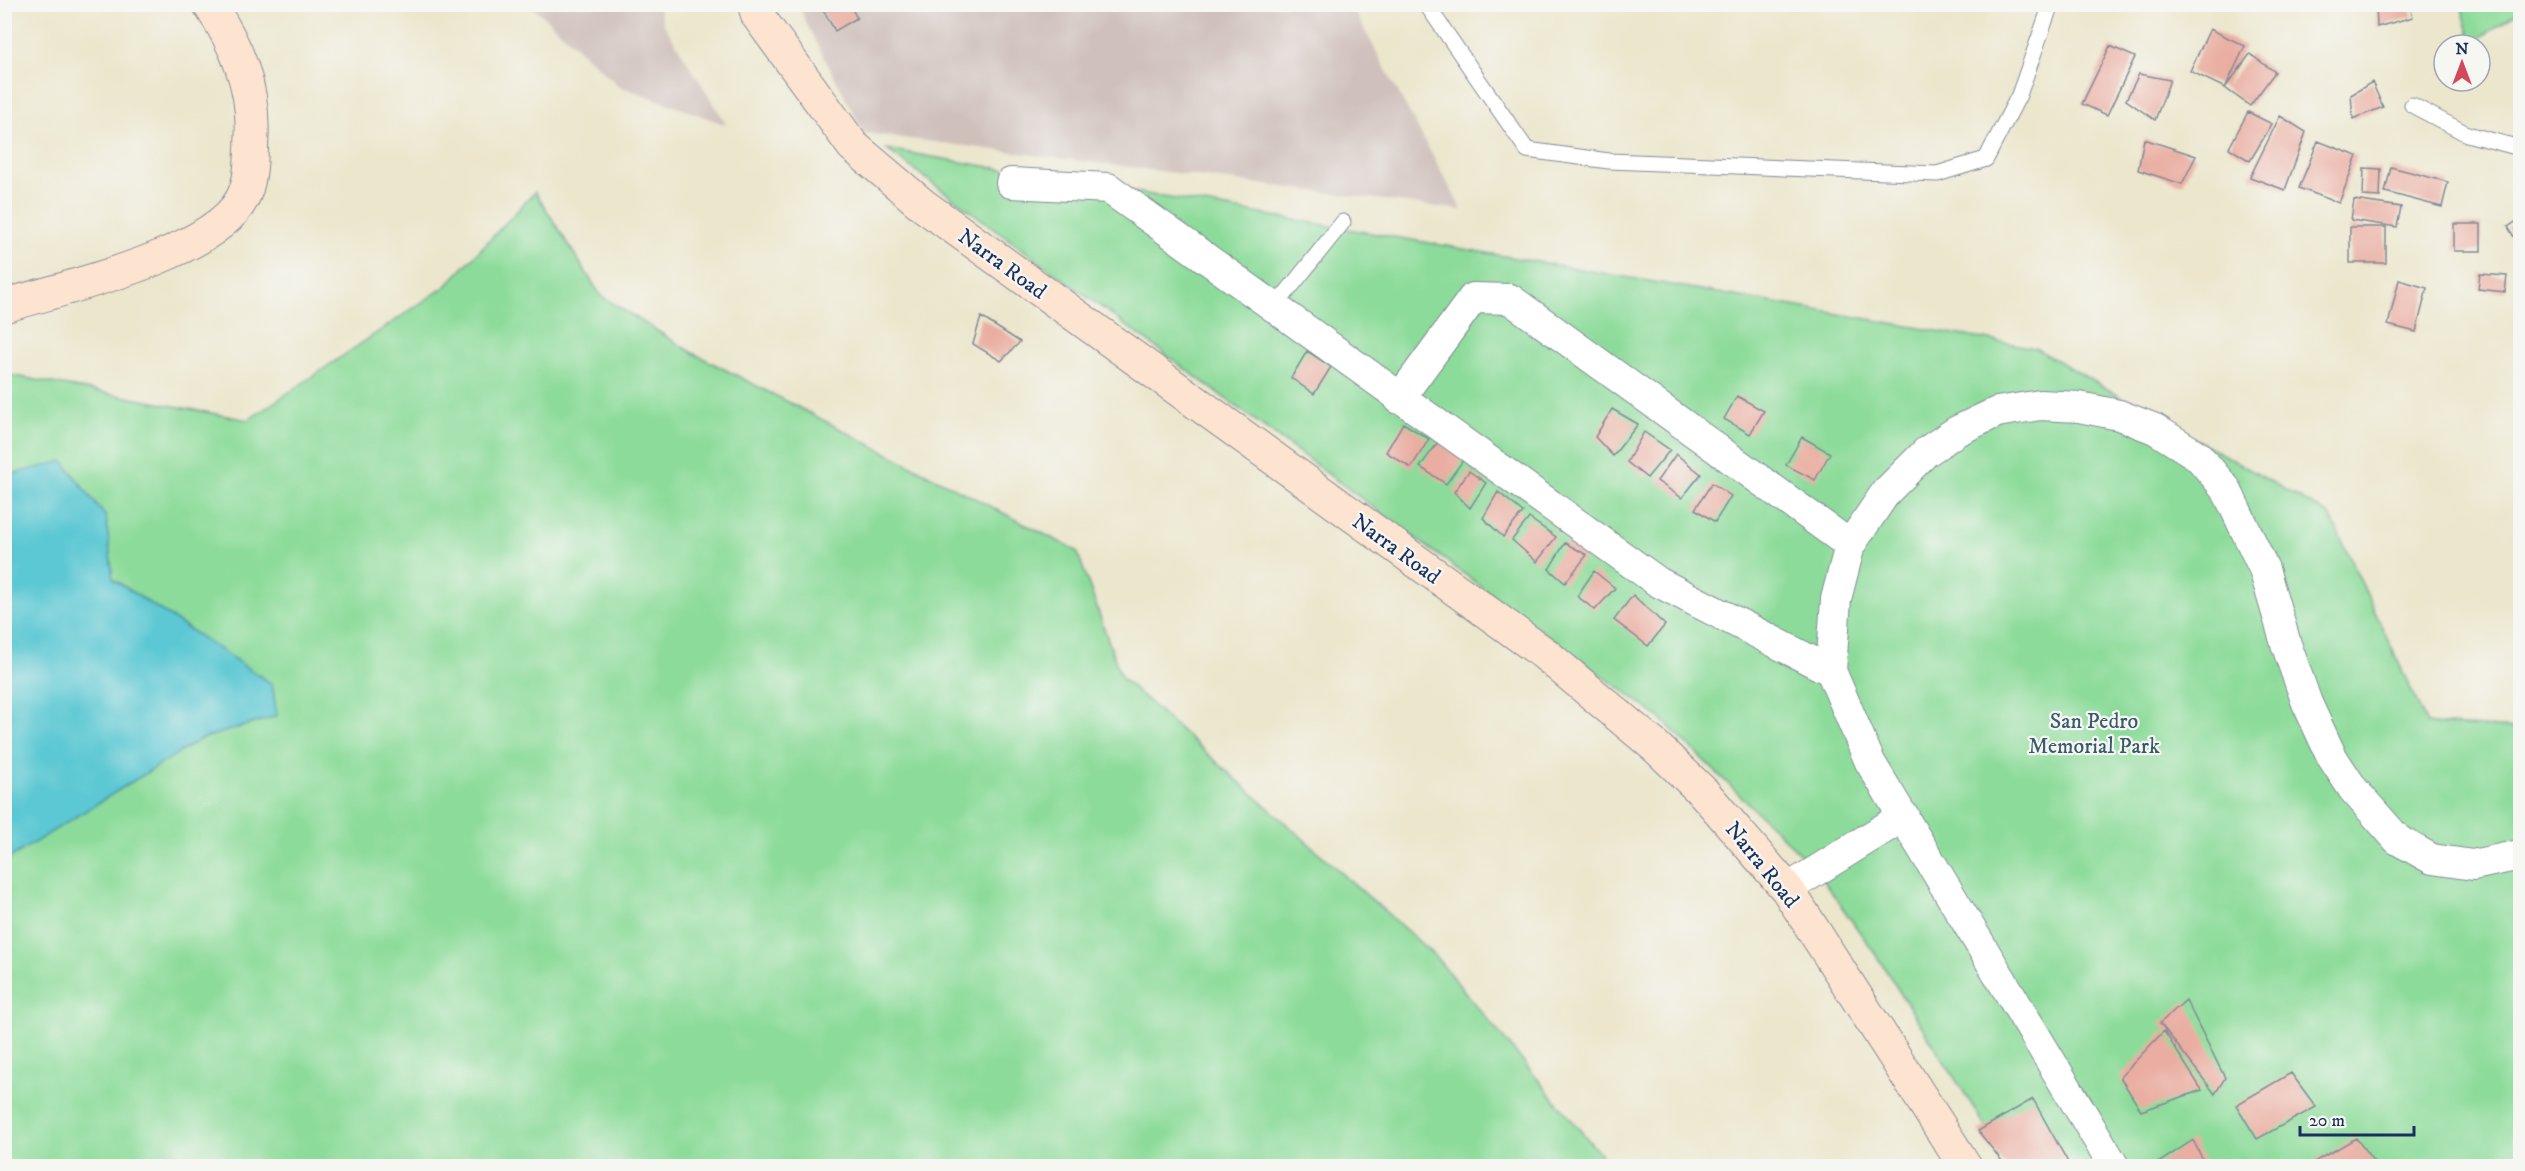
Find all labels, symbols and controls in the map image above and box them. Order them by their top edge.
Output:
north arrow [2432,33,2492,93]
text: N [2455,39,2469,59]
street label: Narra Road [953,223,1052,305]
street label: Narra Road [1347,508,1446,590]
park label: San Pedro Memorial Park [2028,708,2160,760]
street label: Narra Road [1719,816,1805,913]
scale bar [2300,1099,2414,1137]
text: 20 m [2309,1110,2345,1132]

